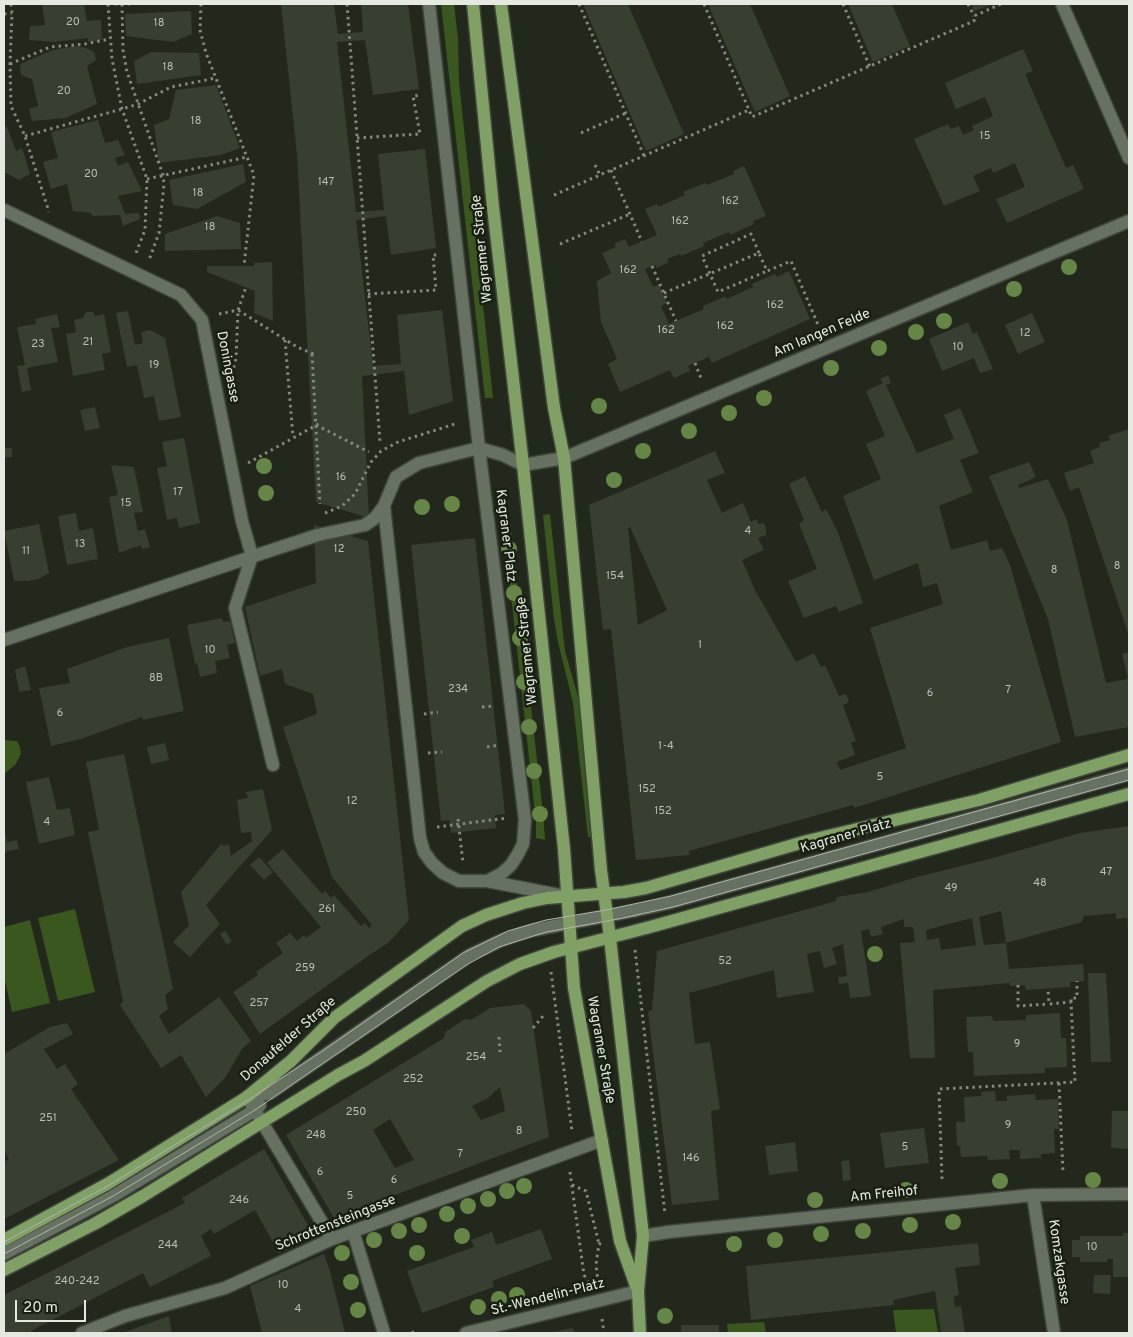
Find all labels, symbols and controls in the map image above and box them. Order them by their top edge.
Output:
house number: 20 [66,16,80,30]
house number: 18 [154,17,164,31]
house number: 18 [163,61,173,75]
house number: 20 [57,85,71,99]
house number: 18 [191,115,201,129]
house number: 15 [980,130,990,144]
house number: 20 [84,168,98,182]
house number: 147 [318,176,334,190]
house number: 18 [193,187,203,201]
street label: Wagramer Straße [469,194,497,304]
house number: 162 [721,195,739,209]
house number: 162 [671,215,689,229]
house number: 18 [205,221,215,235]
house number: 162 [619,264,637,278]
house number: 162 [766,299,784,313]
street label: Am langen Felde [771,306,873,362]
house number: 162 [716,320,734,334]
house number: 162 [657,324,675,338]
house number: 12 [1020,327,1030,341]
street label: Doningasse [212,330,242,404]
house number: 21 [83,336,93,350]
house number: 23 [31,338,45,352]
house number: 10 [952,341,964,355]
house number: 19 [149,359,159,373]
house number: 16 [336,471,346,485]
house number: 17 [173,486,183,500]
street label: Kagraner Platz [491,488,519,584]
house number: 15 [121,497,131,511]
house number: 4 [745,525,751,539]
house number: 13 [75,538,85,552]
house number: 12 [334,543,344,557]
house number: 11 [22,545,30,559]
house number: 8 [1114,560,1120,574]
house number: 8 [1051,564,1057,578]
house number: 154 [606,570,624,584]
street label: Wagramer Straße [514,596,542,706]
house number: 1 [698,639,702,653]
house number: 10 [204,644,216,658]
house number: 8B [149,672,163,686]
house number: 234 [448,683,468,697]
house number: 7 [1005,684,1011,698]
house number: 6 [927,687,933,701]
house number: 6 [57,707,63,721]
house number: 1-4 [658,740,674,754]
house number: 5 [877,771,883,785]
house number: 152 [638,783,656,797]
house number: 12 [347,795,357,809]
house number: 152 [654,805,672,819]
house number: 4 [44,816,50,830]
street label: Kagraner Platz [799,816,893,858]
house number: 47 [1100,866,1112,880]
house number: 48 [1033,877,1047,891]
house number: 49 [944,882,958,896]
house number: 261 [318,903,336,917]
house number: 52 [718,955,732,969]
house number: 259 [295,962,315,976]
street label: Donaufelder Straße [238,994,340,1086]
street label: Wagramer Straße [582,995,618,1105]
house number: 257 [249,997,269,1011]
house number: 9 [1014,1038,1020,1052]
house number: 254 [466,1051,486,1065]
house number: 252 [403,1073,423,1087]
house number: 250 [346,1106,366,1120]
house number: 251 [39,1112,57,1126]
house number: 9 [1005,1119,1011,1133]
house number: 8 [516,1125,522,1139]
house number: 248 [306,1129,326,1143]
house number: 5 [902,1141,908,1155]
house number: 7 [457,1148,463,1162]
house number: 146 [682,1152,700,1166]
house number: 6 [317,1166,323,1180]
house number: 6 [391,1174,397,1188]
street label: Am Freihof [849,1183,919,1207]
house number: 5 [347,1190,353,1204]
street label: Schrottensteingasse [273,1192,399,1256]
house number: 246 [229,1194,249,1208]
street label: Komzakgasse [1044,1218,1072,1306]
house number: 244 [158,1239,178,1253]
house number: 10 [1086,1241,1098,1255]
house number: 240-242 [54,1275,100,1289]
street label: St.-Wendelin-Platz [489,1276,607,1320]
house number: 10 [277,1279,289,1293]
scale bar [18,1290,89,1322]
text: 20 m [23,1299,58,1318]
house number: 4 [295,1303,301,1317]

